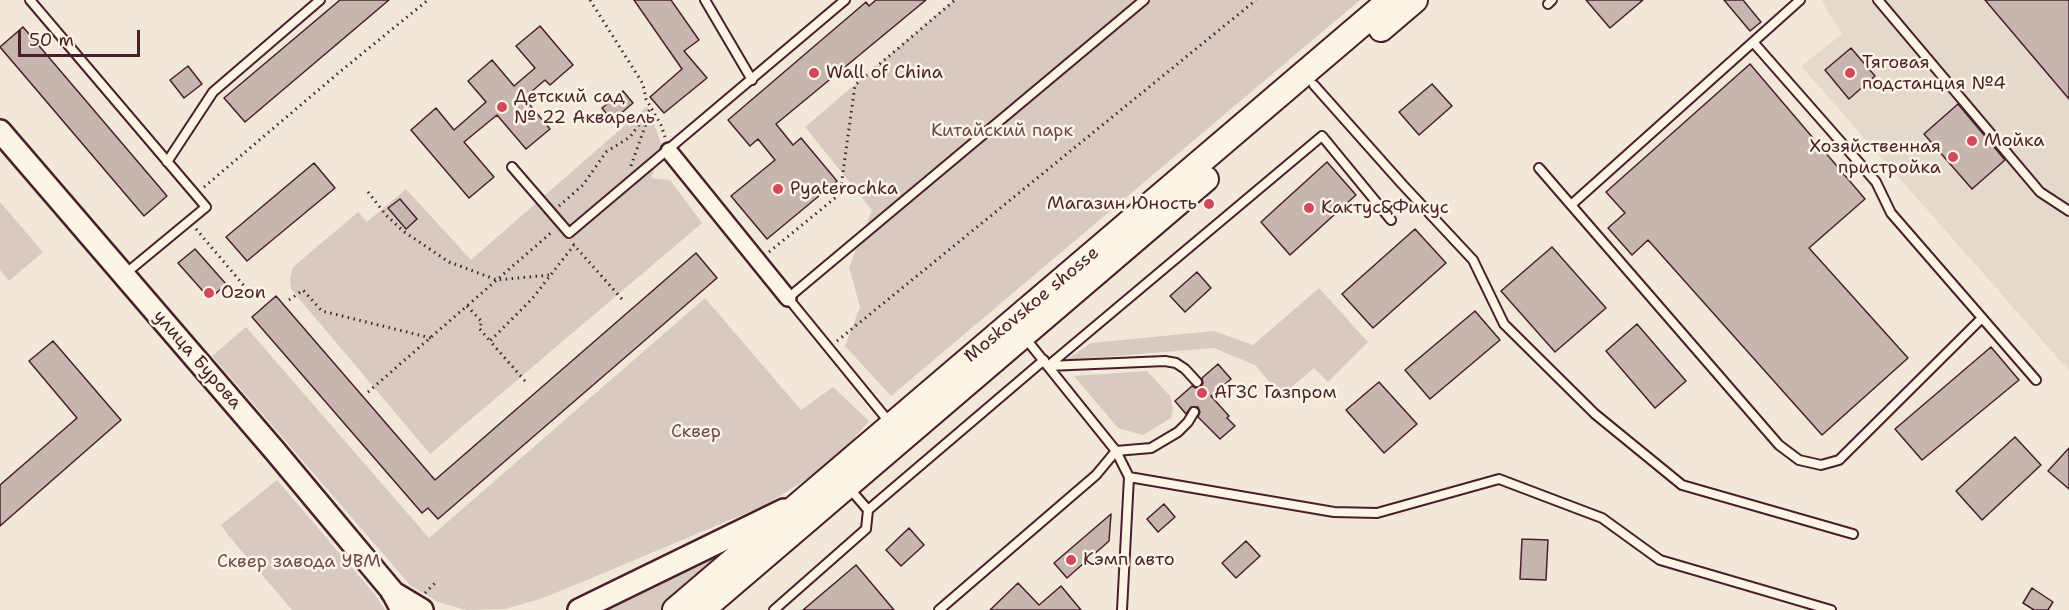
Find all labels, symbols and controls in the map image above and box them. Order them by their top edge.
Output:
scale bar [21,18,142,56]
text: 50 m [29,28,74,52]
place label: Тяговая подстанция №4 [1862,52,2006,94]
place label: Wall of China [826,62,943,84]
marker: Wall of China [807,66,821,80]
marker: Тяговая подстанция №4 [1843,66,1857,80]
place label: Детский сад № 22 Акварель [514,86,655,128]
marker: Детский сад № 22 Акварель [495,100,509,114]
park label: Китайский парк [931,120,1073,142]
place label: Мойка [1984,130,2045,152]
marker: Мойка [1965,134,1979,148]
place label: Хозяйственная пристройка [1810,136,1941,178]
marker: Хозяйственная пристройка [1946,150,1960,164]
place label: Pyaterochka [790,178,898,200]
marker: Pyaterochka [771,182,785,196]
place label: Магазин Юность [1047,193,1197,215]
marker: Магазин Юность [1202,197,1216,211]
place label: Кактус&Фикус [1321,197,1449,219]
marker: Кактус&Фикус [1302,201,1316,215]
street label: Moskovskoe shosse [960,242,1104,368]
place label: Ozon [221,282,266,304]
marker: Ozon [202,286,216,300]
street label: улица Бурова [148,306,246,414]
place label: АГЗС Газпром [1214,382,1336,404]
marker: АГЗС Газпром [1195,386,1209,400]
park label: Сквер [671,421,721,443]
place label: Кэмп авто [1083,549,1175,571]
park label: Сквер завода УВМ [217,551,381,573]
marker: Кэмп авто [1064,553,1078,567]

